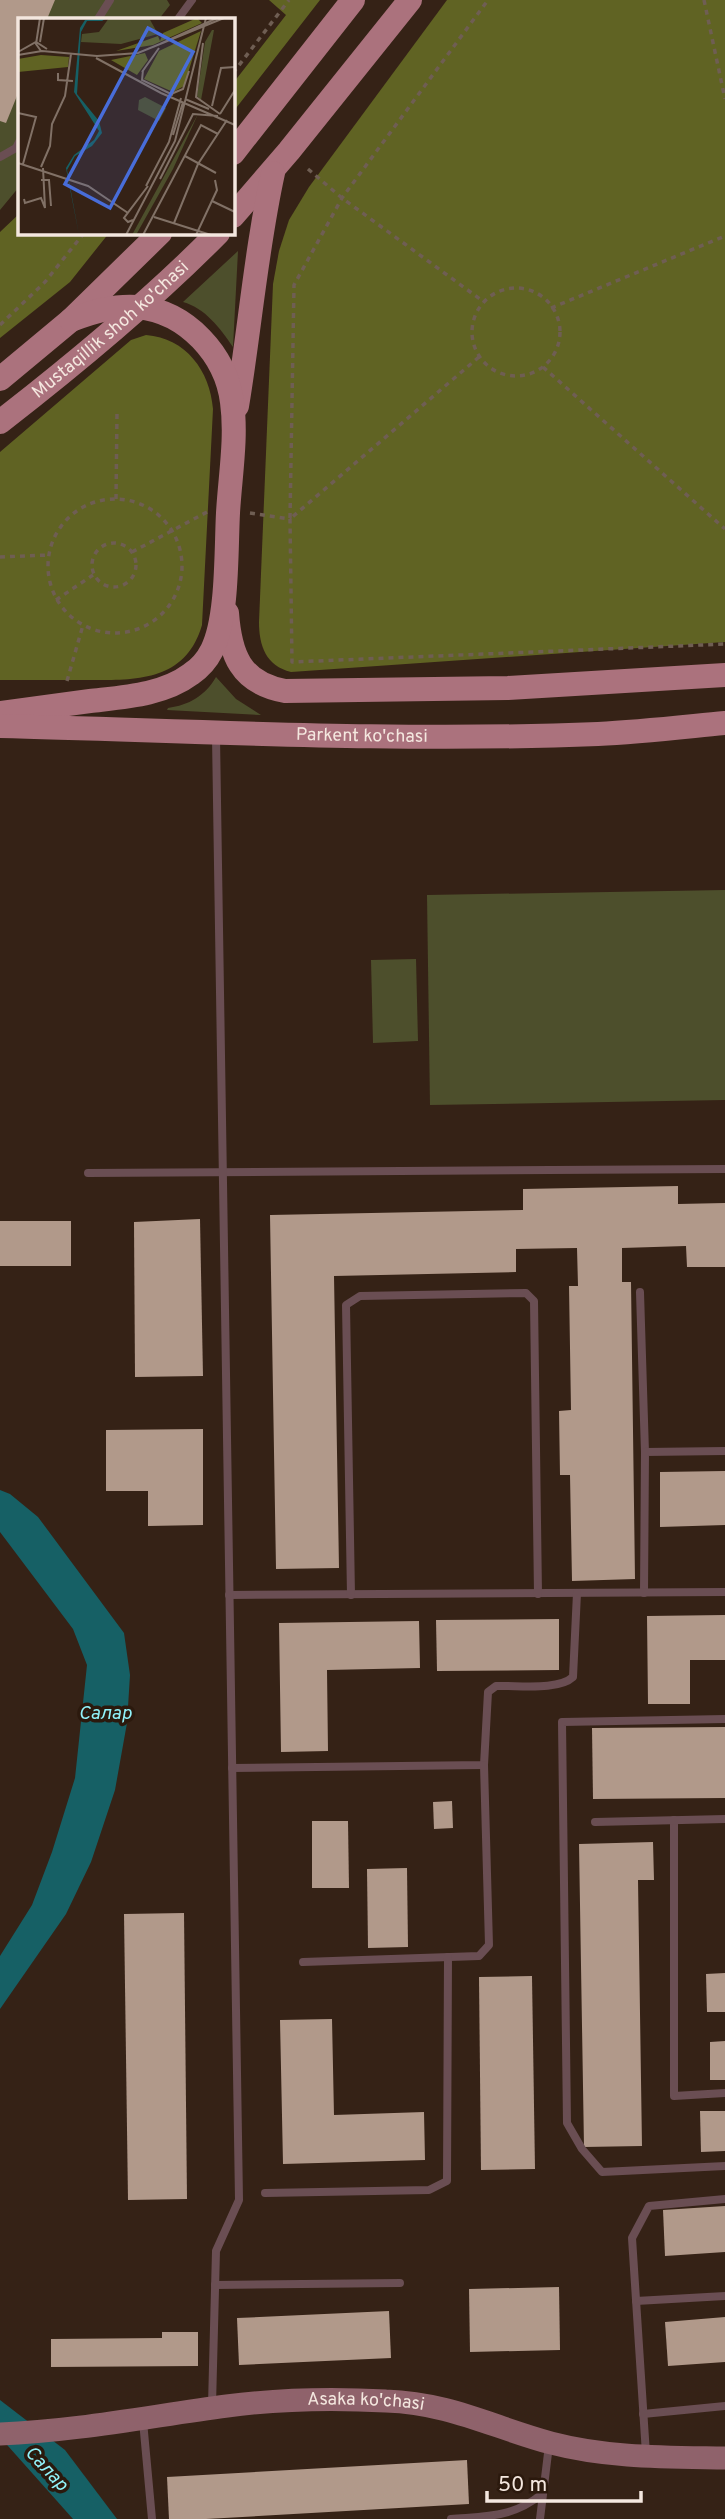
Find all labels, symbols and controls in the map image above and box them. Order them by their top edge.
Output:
inset map [18,18,234,234]
street label: Mustaqillik shoh ko'chasi [28,256,194,404]
street label: Parkent ko'chasi [296,723,428,748]
water label: Салар [78,1702,132,1726]
street label: Asaka ko'chasi [307,2388,426,2416]
water label: Салар [19,2441,73,2497]
scale bar [487,2460,641,2504]
text: 50 m [498,2472,547,2499]

